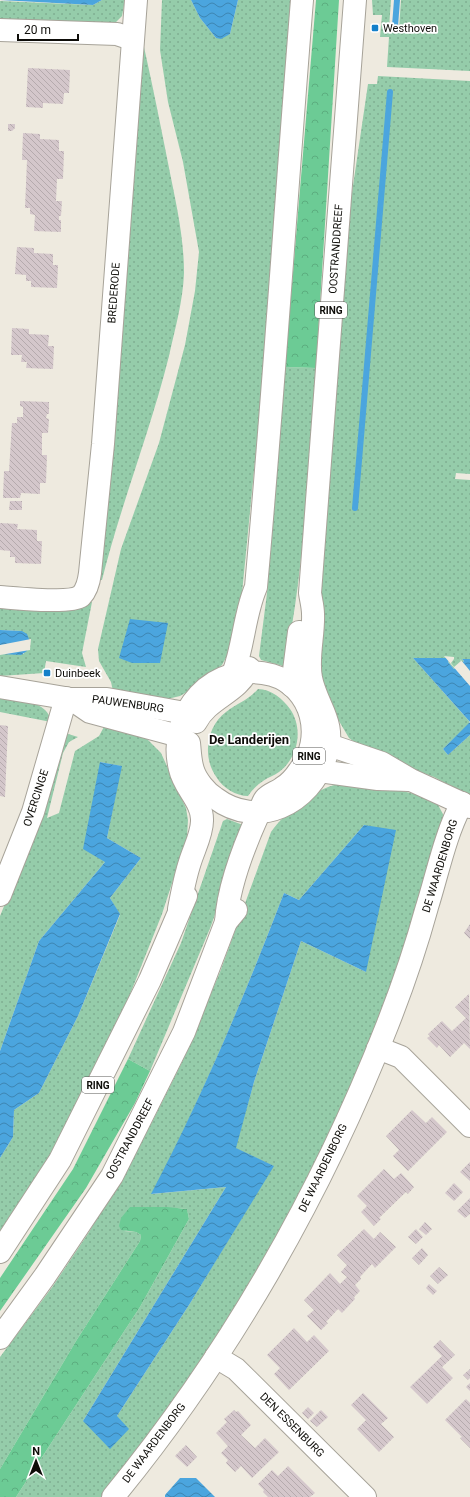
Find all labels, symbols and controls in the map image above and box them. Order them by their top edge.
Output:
scale bar [18,16,78,42]
place label: Westhoven [383,22,437,35]
text: 20 m [24,23,51,37]
marker: Westhoven [370,23,380,33]
street label: OOSTRANDDREEF [326,204,346,294]
street label: BREDERODE [105,262,123,324]
road number: RING [315,302,347,318]
place label: Duinbeek [55,667,101,680]
marker: Duinbeek [42,668,52,678]
street label: PAUWENBURG [91,693,165,715]
district label: De Landerijen [209,732,289,747]
road number: RING [293,748,325,764]
street label: OVERCINGE [21,768,51,828]
street label: DE WAARDENBORG [420,818,460,914]
road number: RING [82,1077,114,1093]
street label: OOSTRANDDREEF [103,1096,157,1182]
street label: DE WAARDENBORG [296,1122,350,1214]
street label: DEN ESSENBURG [257,1390,327,1460]
street label: DE WAARDENBORG [120,1400,188,1486]
north arrow [16,1441,56,1481]
text: N [32,1445,40,1458]

